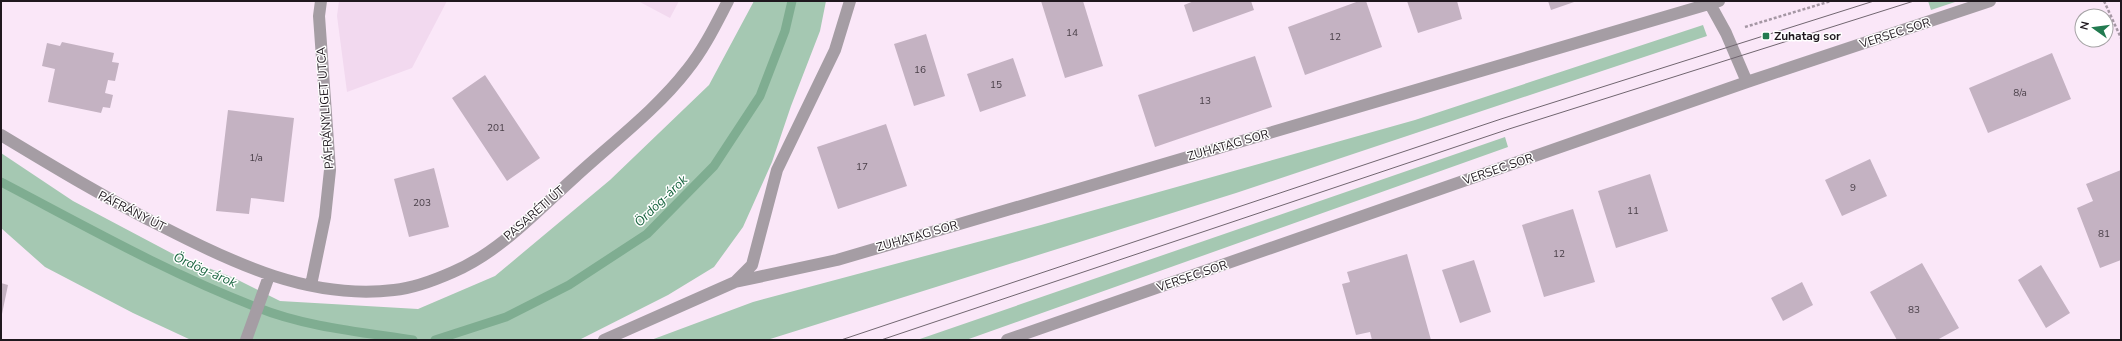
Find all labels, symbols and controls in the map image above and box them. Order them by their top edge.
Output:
north arrow [2074,8,2114,48]
street label: VERSEC SOR [1857,14,1932,52]
text: N [2077,20,2093,32]
house number: 14 [1066,26,1078,40]
place label: Zuhatag sor [1774,28,1841,44]
house number: 12 [1329,30,1341,44]
marker: Zuhatag sor [1761,31,1771,41]
street label: PÁFRÁNYLIGET UTCA [313,46,337,170]
house number: 16 [914,63,926,77]
house number: 15 [990,78,1002,92]
house number: 8/a [2013,86,2027,100]
house number: 13 [1199,94,1211,108]
house number: 201 [487,121,505,135]
street label: ZUHATAG SOR [1185,126,1271,164]
street label: VERSEC SOR [1460,149,1535,189]
house number: 1/a [249,151,263,165]
house number: 17 [856,160,868,174]
water label: Ördög-árok [630,170,692,231]
house number: 9 [1850,181,1856,195]
street label: PASARÉTI ÚT [500,182,568,244]
street label: PÁFRÁNY ÚT [95,187,169,235]
house number: 203 [413,196,431,210]
house number: 11 [1627,204,1639,218]
street label: ZUHATAG SOR [874,217,960,255]
house number: 81 [2098,227,2110,241]
water label: Ördög-árok [170,247,240,292]
house number: 12 [1553,247,1565,261]
street label: VERSEC SOR [1154,256,1229,296]
house number: 83 [1908,303,1920,317]

